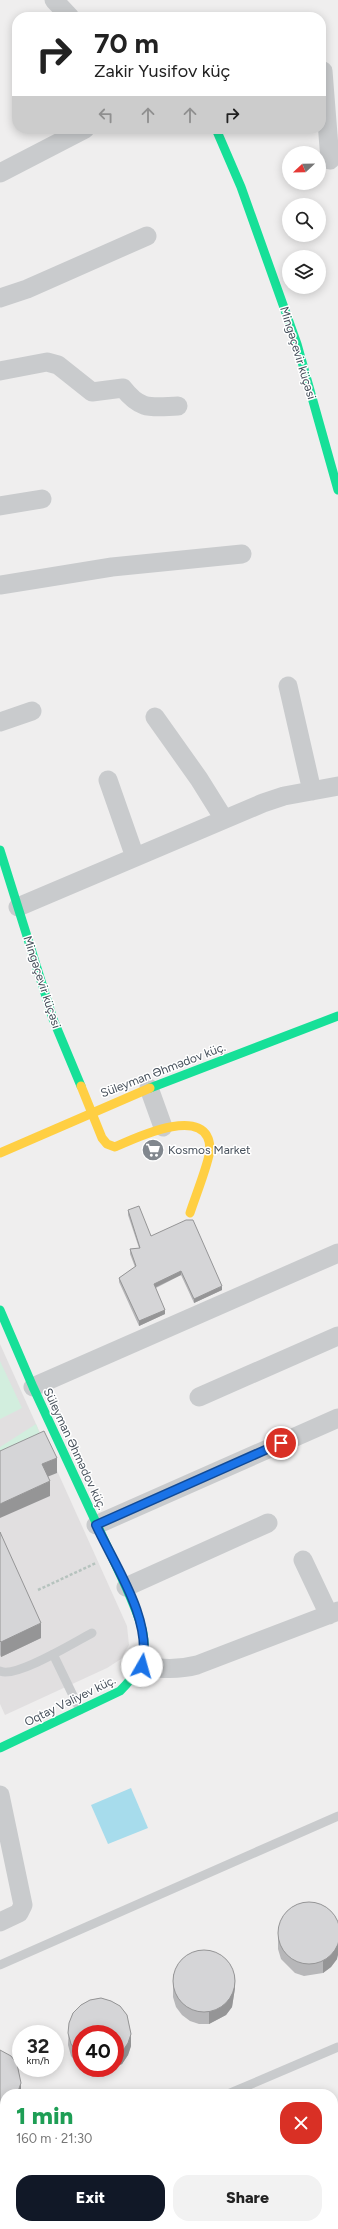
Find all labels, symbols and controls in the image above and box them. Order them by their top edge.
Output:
text: 70 m [94,26,159,60]
icon: right [28,28,80,80]
text: Zakir Yusifov küç [94,60,230,82]
icon: left [95,104,117,126]
icon: ahead [137,104,159,126]
icon: ahead [179,104,201,126]
icon: right [221,104,243,126]
north arrow [282,146,326,190]
map controls [282,146,326,294]
button: search [282,198,326,242]
button: layers [282,250,326,294]
street label: Mingəçevir küçəsi [277,305,319,401]
street label: Mingəçevir küçəsi [20,934,64,1030]
street label: Süleyman Əhmədov küç. [99,1040,227,1100]
supermarket icon: Kosmos Market [140,1137,166,1163]
place label: Kosmos Market [168,1143,251,1157]
street label: Süleyman Əhmədov küç. [41,1386,109,1512]
pin [264,1426,298,1460]
icon: arrive [270,1432,292,1454]
position arrow [121,1645,163,1687]
street label: Oqtay Vəliyev küç. [22,1673,118,1729]
speed limit sign: 40 [72,2025,124,2077]
text: 32 [27,2034,49,2058]
text: km/h [27,2054,49,2067]
text: 1 min [16,2101,73,2130]
button: close [280,2102,322,2144]
text: 160 m · 21:30 [16,2131,92,2146]
button: Exit [16,2175,165,2221]
button: Share [173,2175,322,2221]

